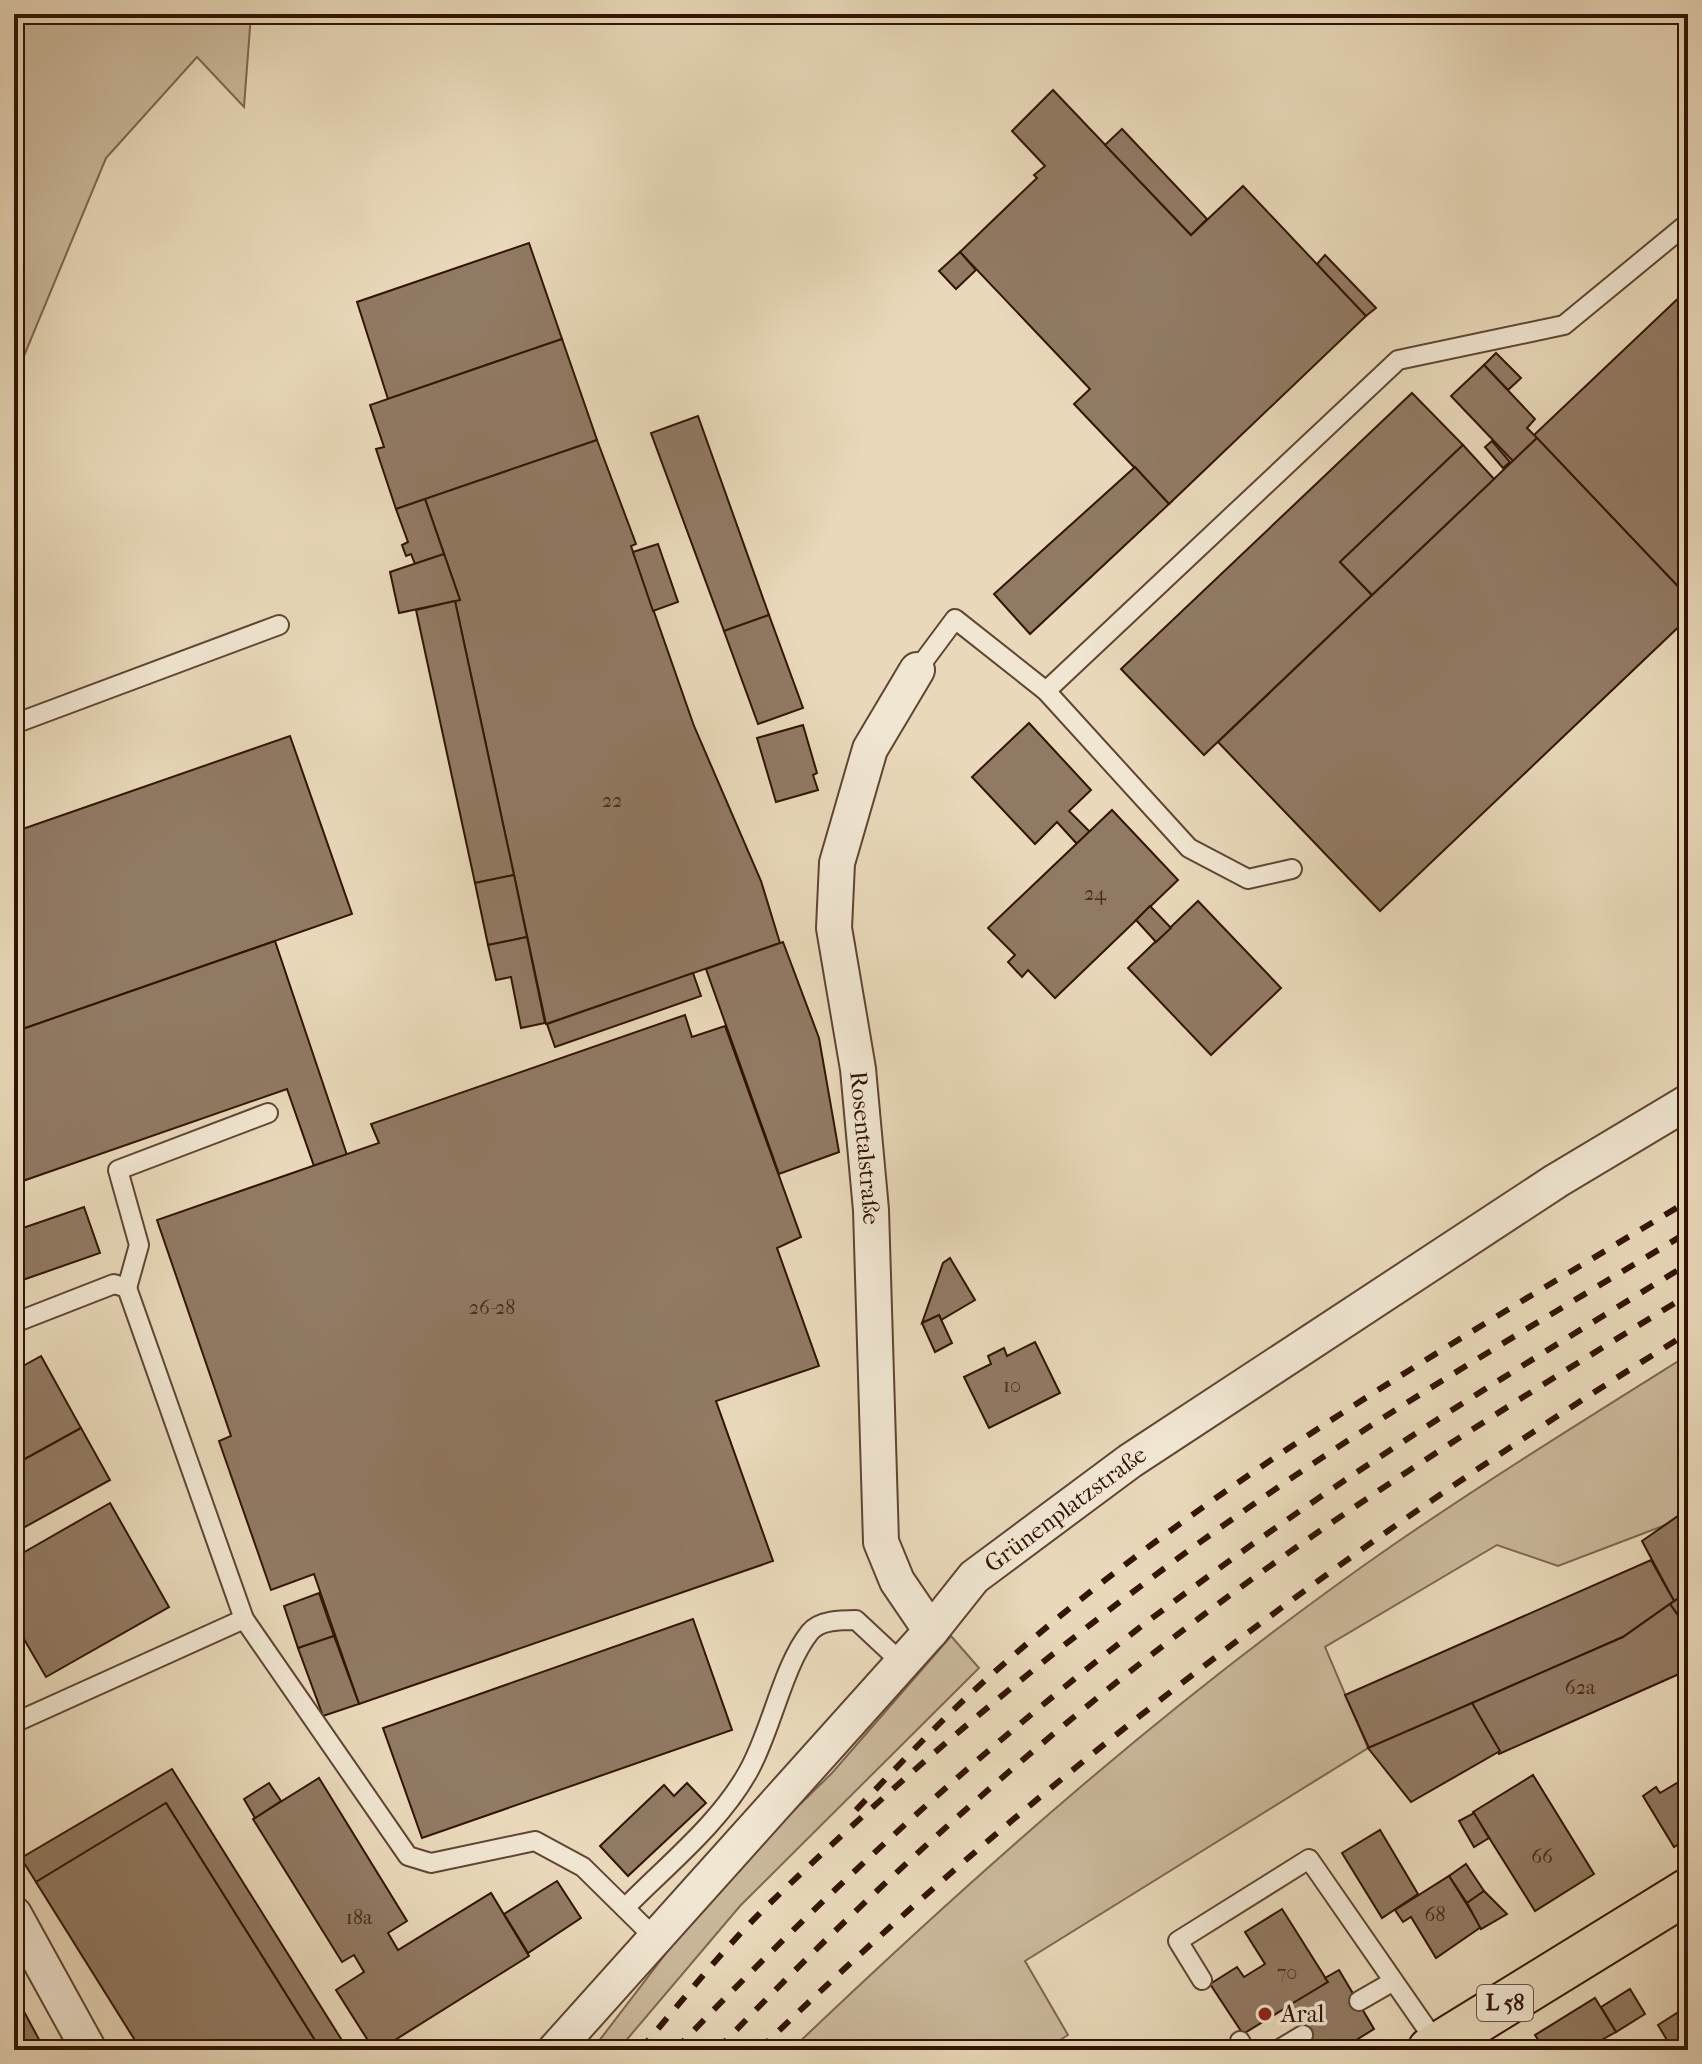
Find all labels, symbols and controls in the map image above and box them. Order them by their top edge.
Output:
house number: 22 [602,789,622,812]
house number: 24 [1084,882,1107,905]
street label: Rosentalstraße [844,1070,885,1225]
house number: 26-28 [469,1296,515,1319]
house number: 10 [1003,1374,1021,1397]
street label: Grünenplatzstraße [979,1440,1152,1578]
house number: 62a [1565,1676,1596,1699]
house number: 66 [1531,1845,1553,1868]
house number: 68 [1425,1903,1445,1926]
house number: 18a [346,1906,373,1929]
house number: 70 [1277,1961,1297,1984]
road number: L 58 [1477,1985,1533,2021]
place label: Aral [1280,2000,1325,2028]
marker: Aral [1256,2005,1274,2023]

